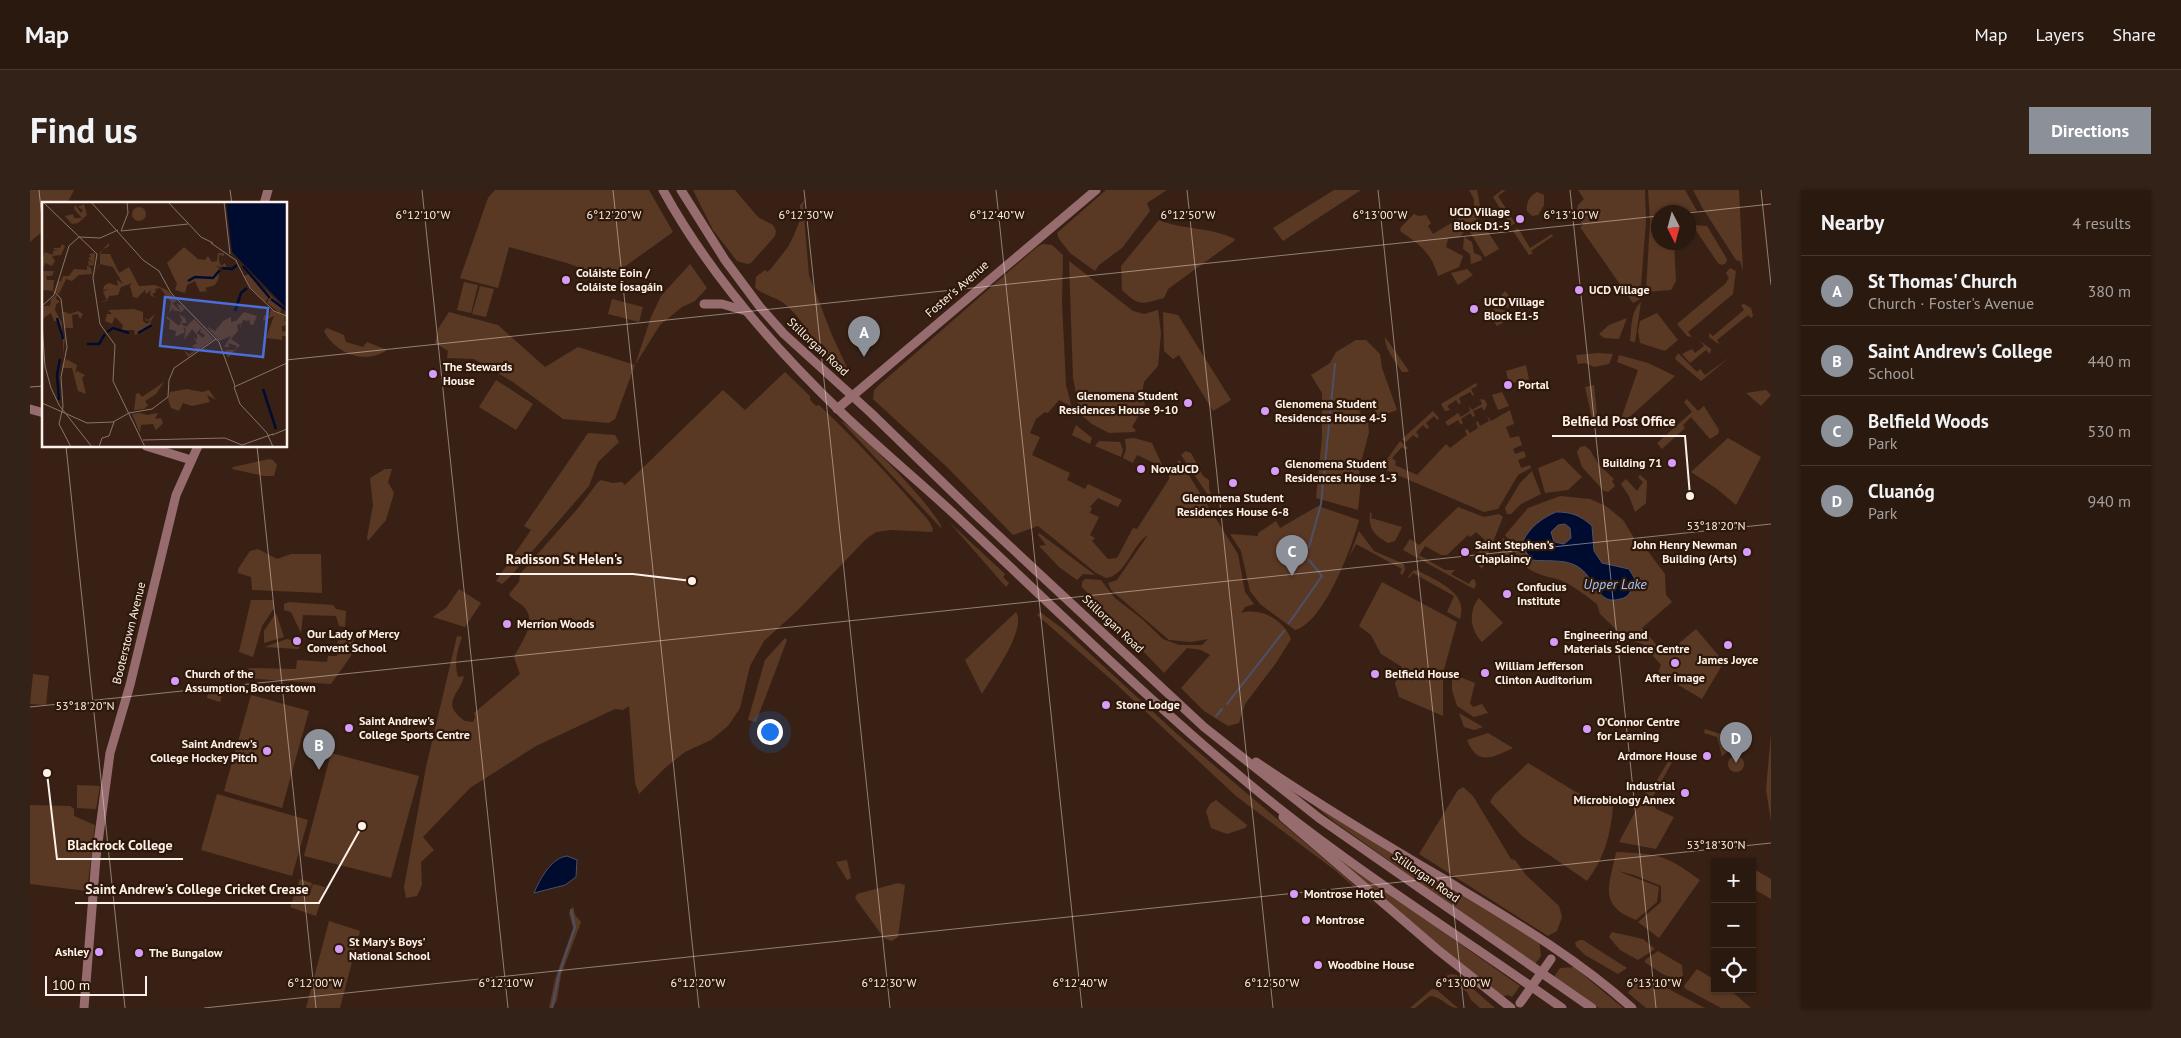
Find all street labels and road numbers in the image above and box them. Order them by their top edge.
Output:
street label: Foster's Avenue [922,257,991,320]
street label: Stillorgan Road [784,314,852,379]
street label: Booterstown Avenue [109,580,148,686]
street label: Stillorgan Road [1079,591,1147,656]
street label: Stillorgan Road [1390,848,1463,905]

